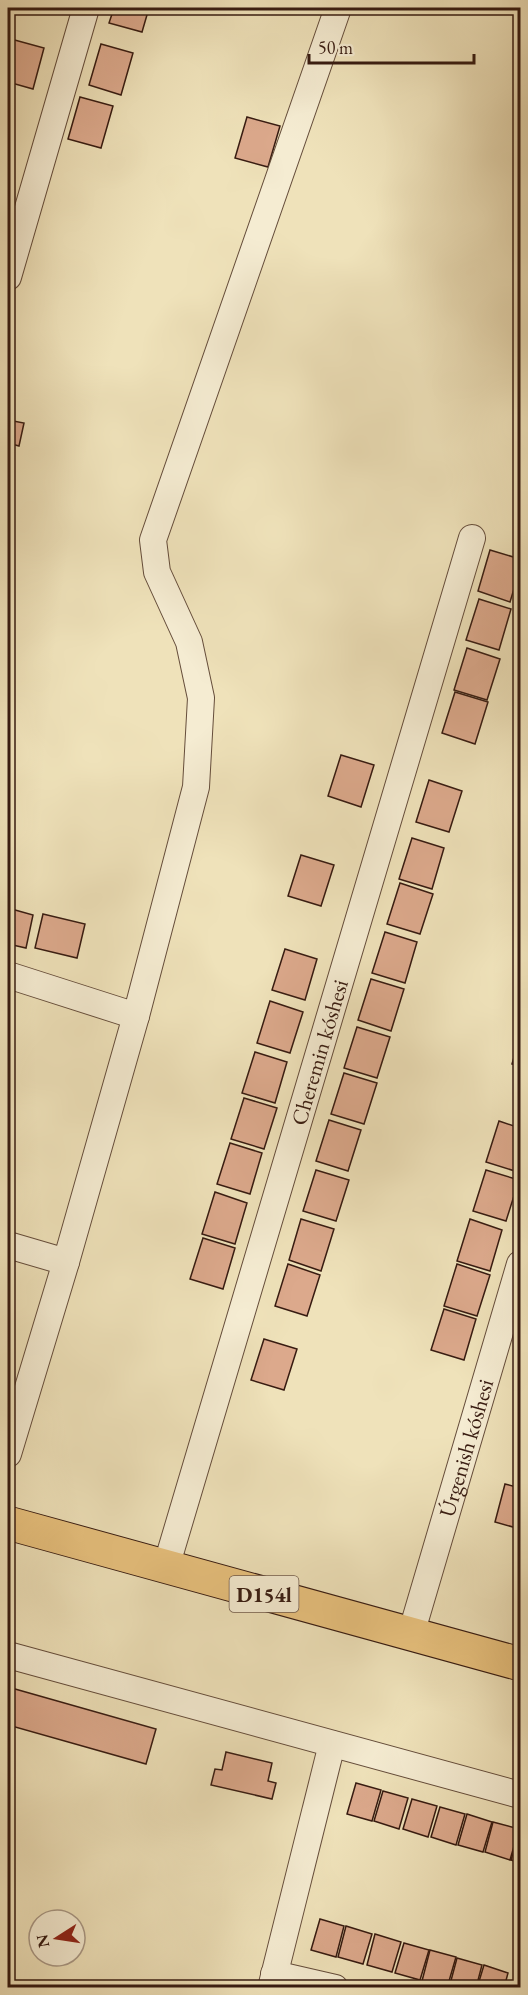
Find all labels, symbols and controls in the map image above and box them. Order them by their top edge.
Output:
scale bar [309,27,474,65]
text: 50 m [318,36,353,59]
street label: Cheremin kóshesi [284,976,354,1129]
street label: Úrgenish kóshesi [432,1376,500,1520]
road number: D154l [230,1576,298,1612]
north arrow [27,1908,87,1968]
text: N [31,1932,54,1950]

